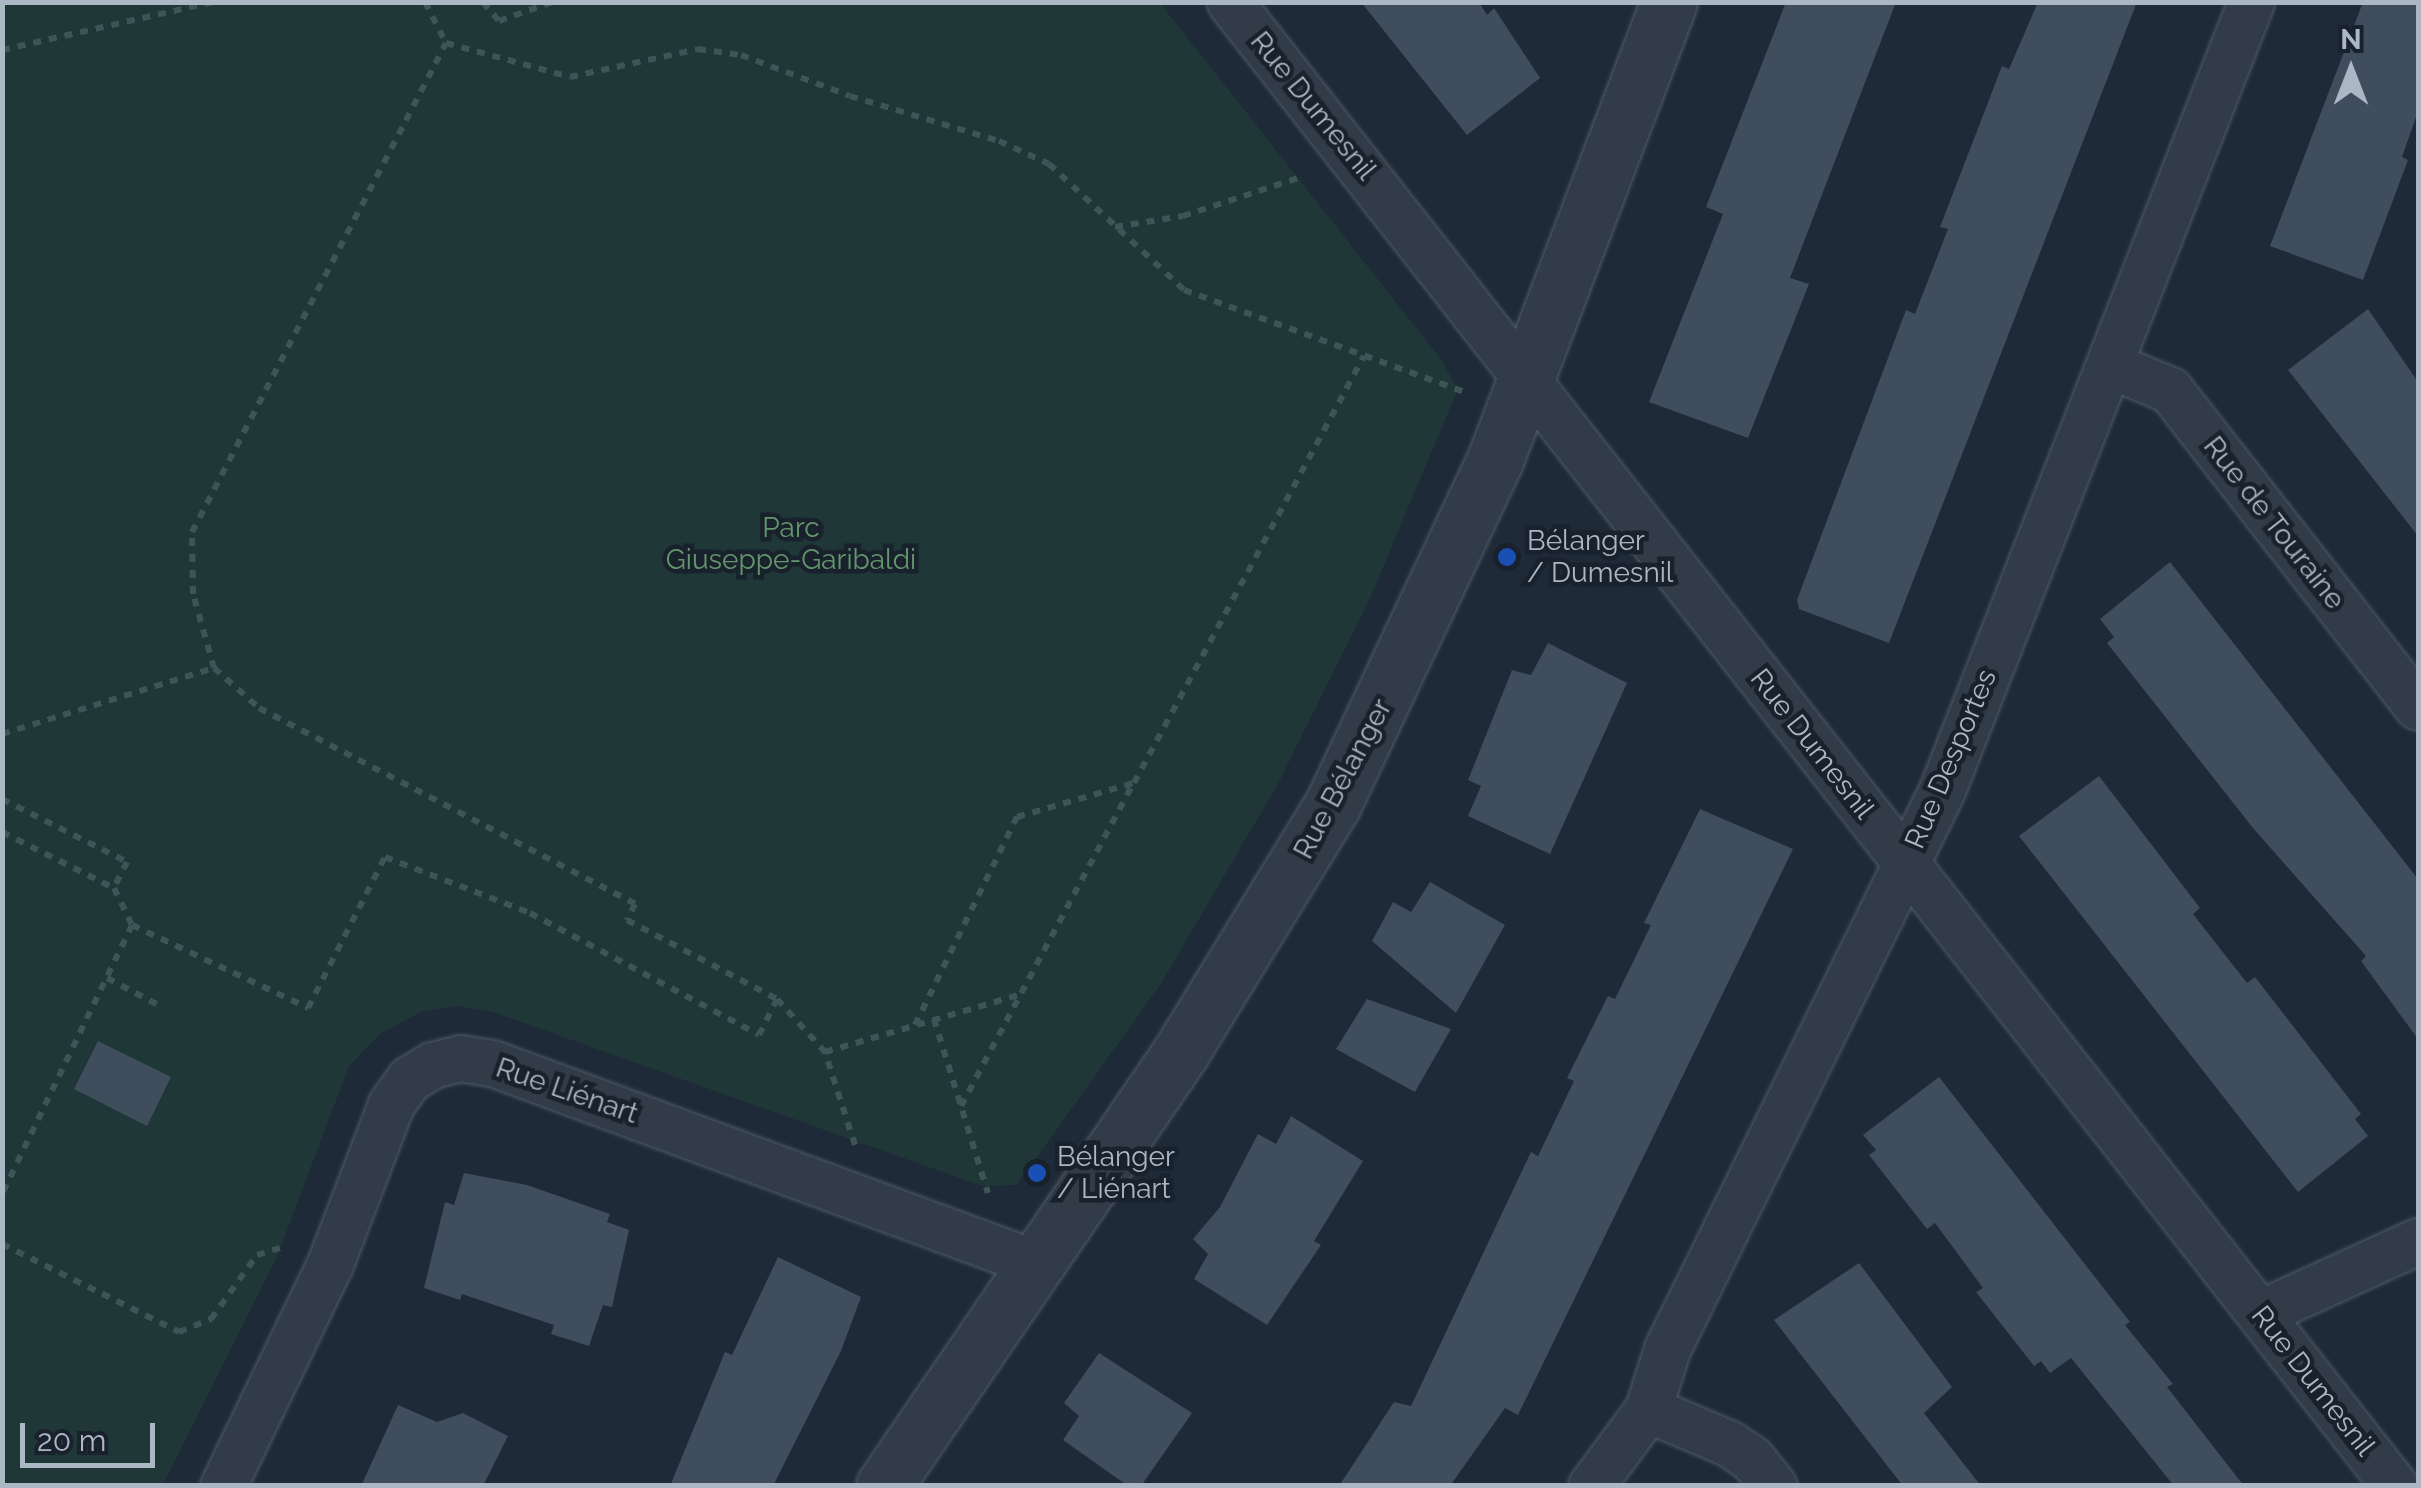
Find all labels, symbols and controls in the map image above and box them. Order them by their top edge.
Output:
north arrow [2301,20,2401,120]
text: N [2340,23,2362,56]
street label: Rue Dumesnil [1243,25,1383,187]
street label: Rue de Touraine [2196,430,2352,616]
park label: Parc Giuseppe-Garibaldi [666,511,916,577]
place label: Bélanger / Dumesnil [1527,524,1673,590]
marker: Bélanger / Dumesnil [1496,546,1518,568]
street label: Rue Dumesnil [1743,662,1881,826]
street label: Rue Desportes [1898,664,2004,854]
street label: Rue Bélanger [1287,693,1399,865]
street label: Rue Liénart [492,1051,642,1131]
place label: Bélanger / Liénart [1057,1140,1175,1206]
marker: Bélanger / Liénart [1026,1162,1048,1184]
street label: Rue Dumesnil [2244,1299,2382,1463]
scale bar [25,1403,160,1465]
text: 20 m [37,1423,106,1458]

